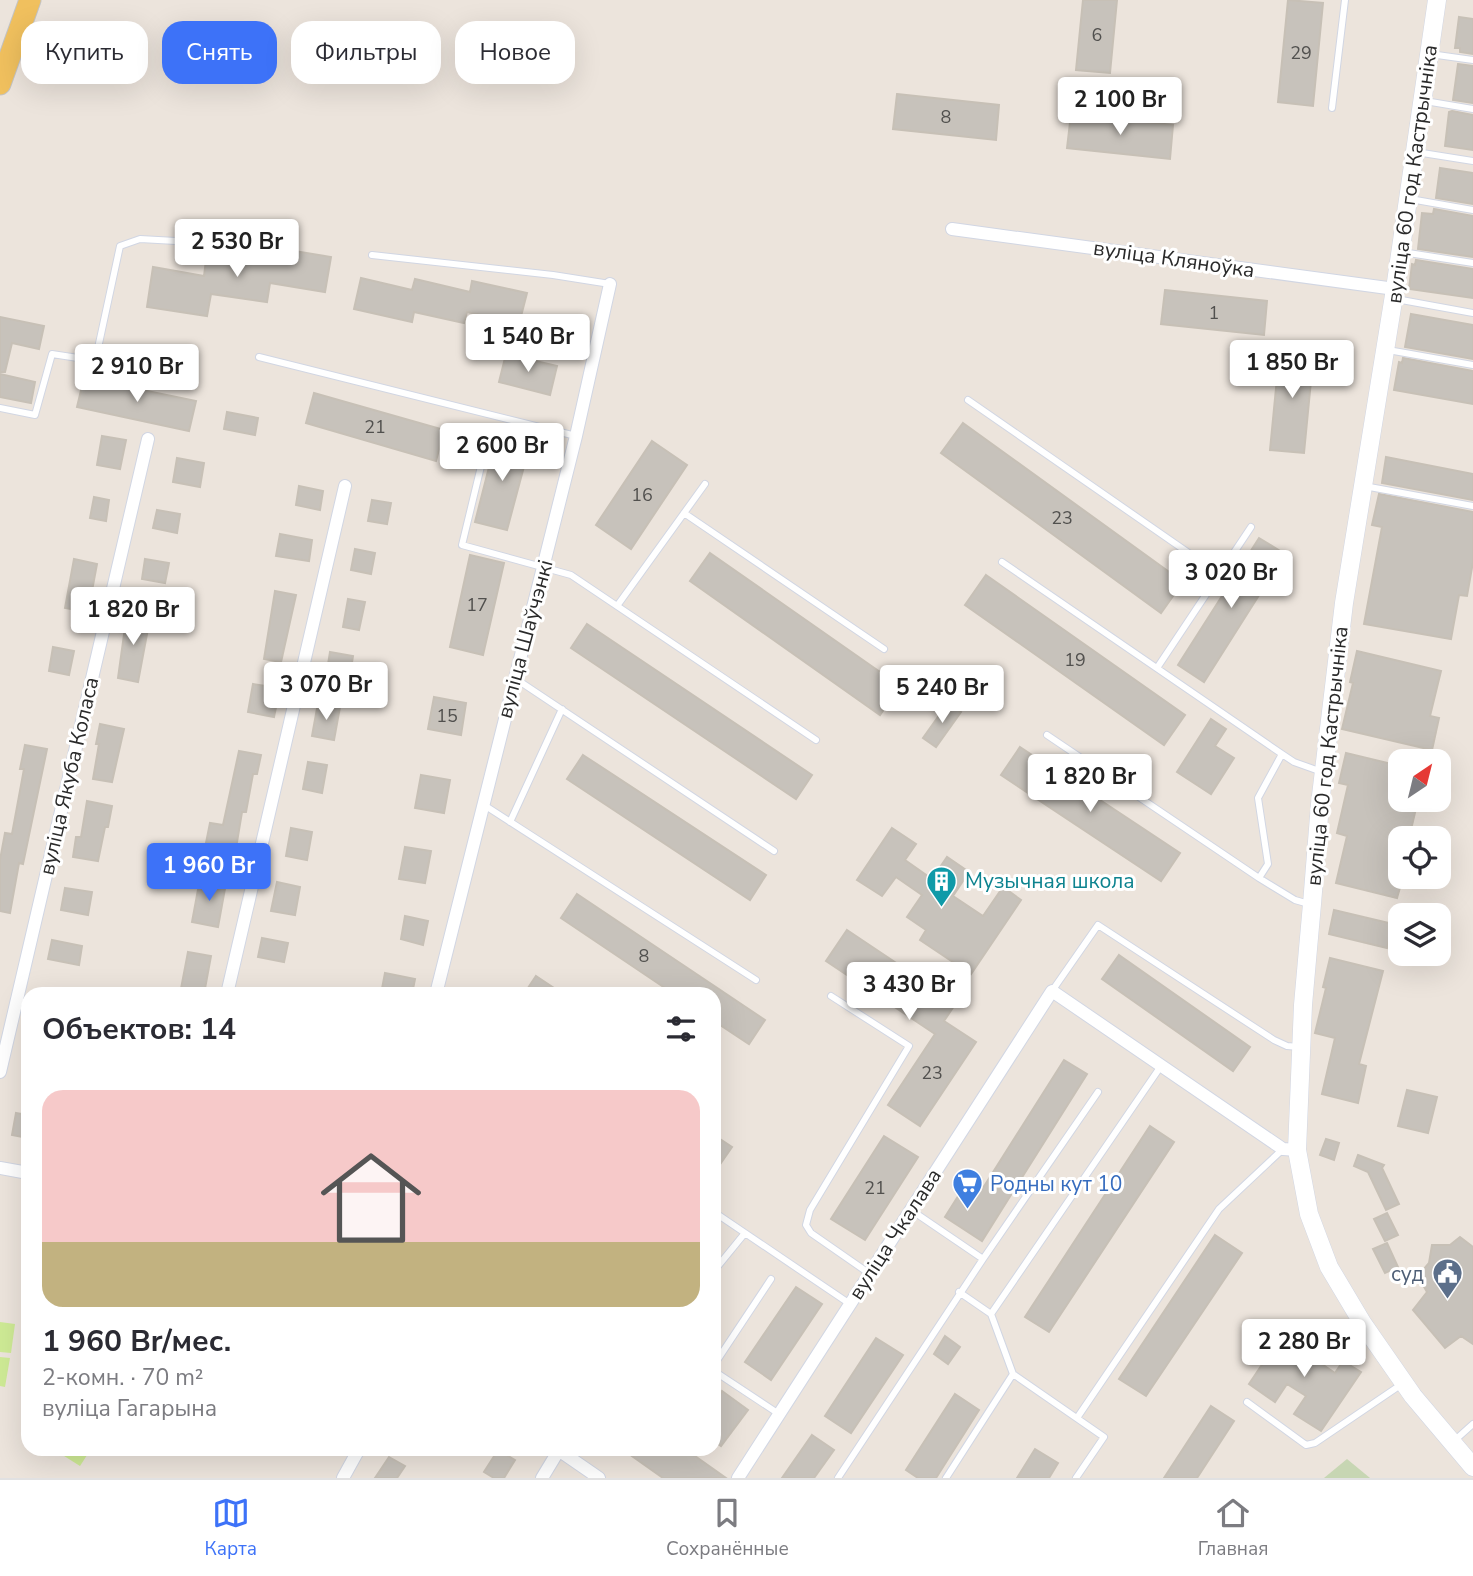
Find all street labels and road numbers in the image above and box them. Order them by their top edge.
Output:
street label: вуліца 60 год Кастрычніка [1380,43,1444,305]
street label: вуліца Кляноўка [1092,234,1256,284]
street label: вуліца Шаўчэнкі [490,557,560,721]
street label: вуліца 60 год Кастрычніка [1299,625,1355,887]
street label: вуліца Якуба Коласа [33,674,105,878]
street label: вуліца Чкалава [842,1163,948,1305]

